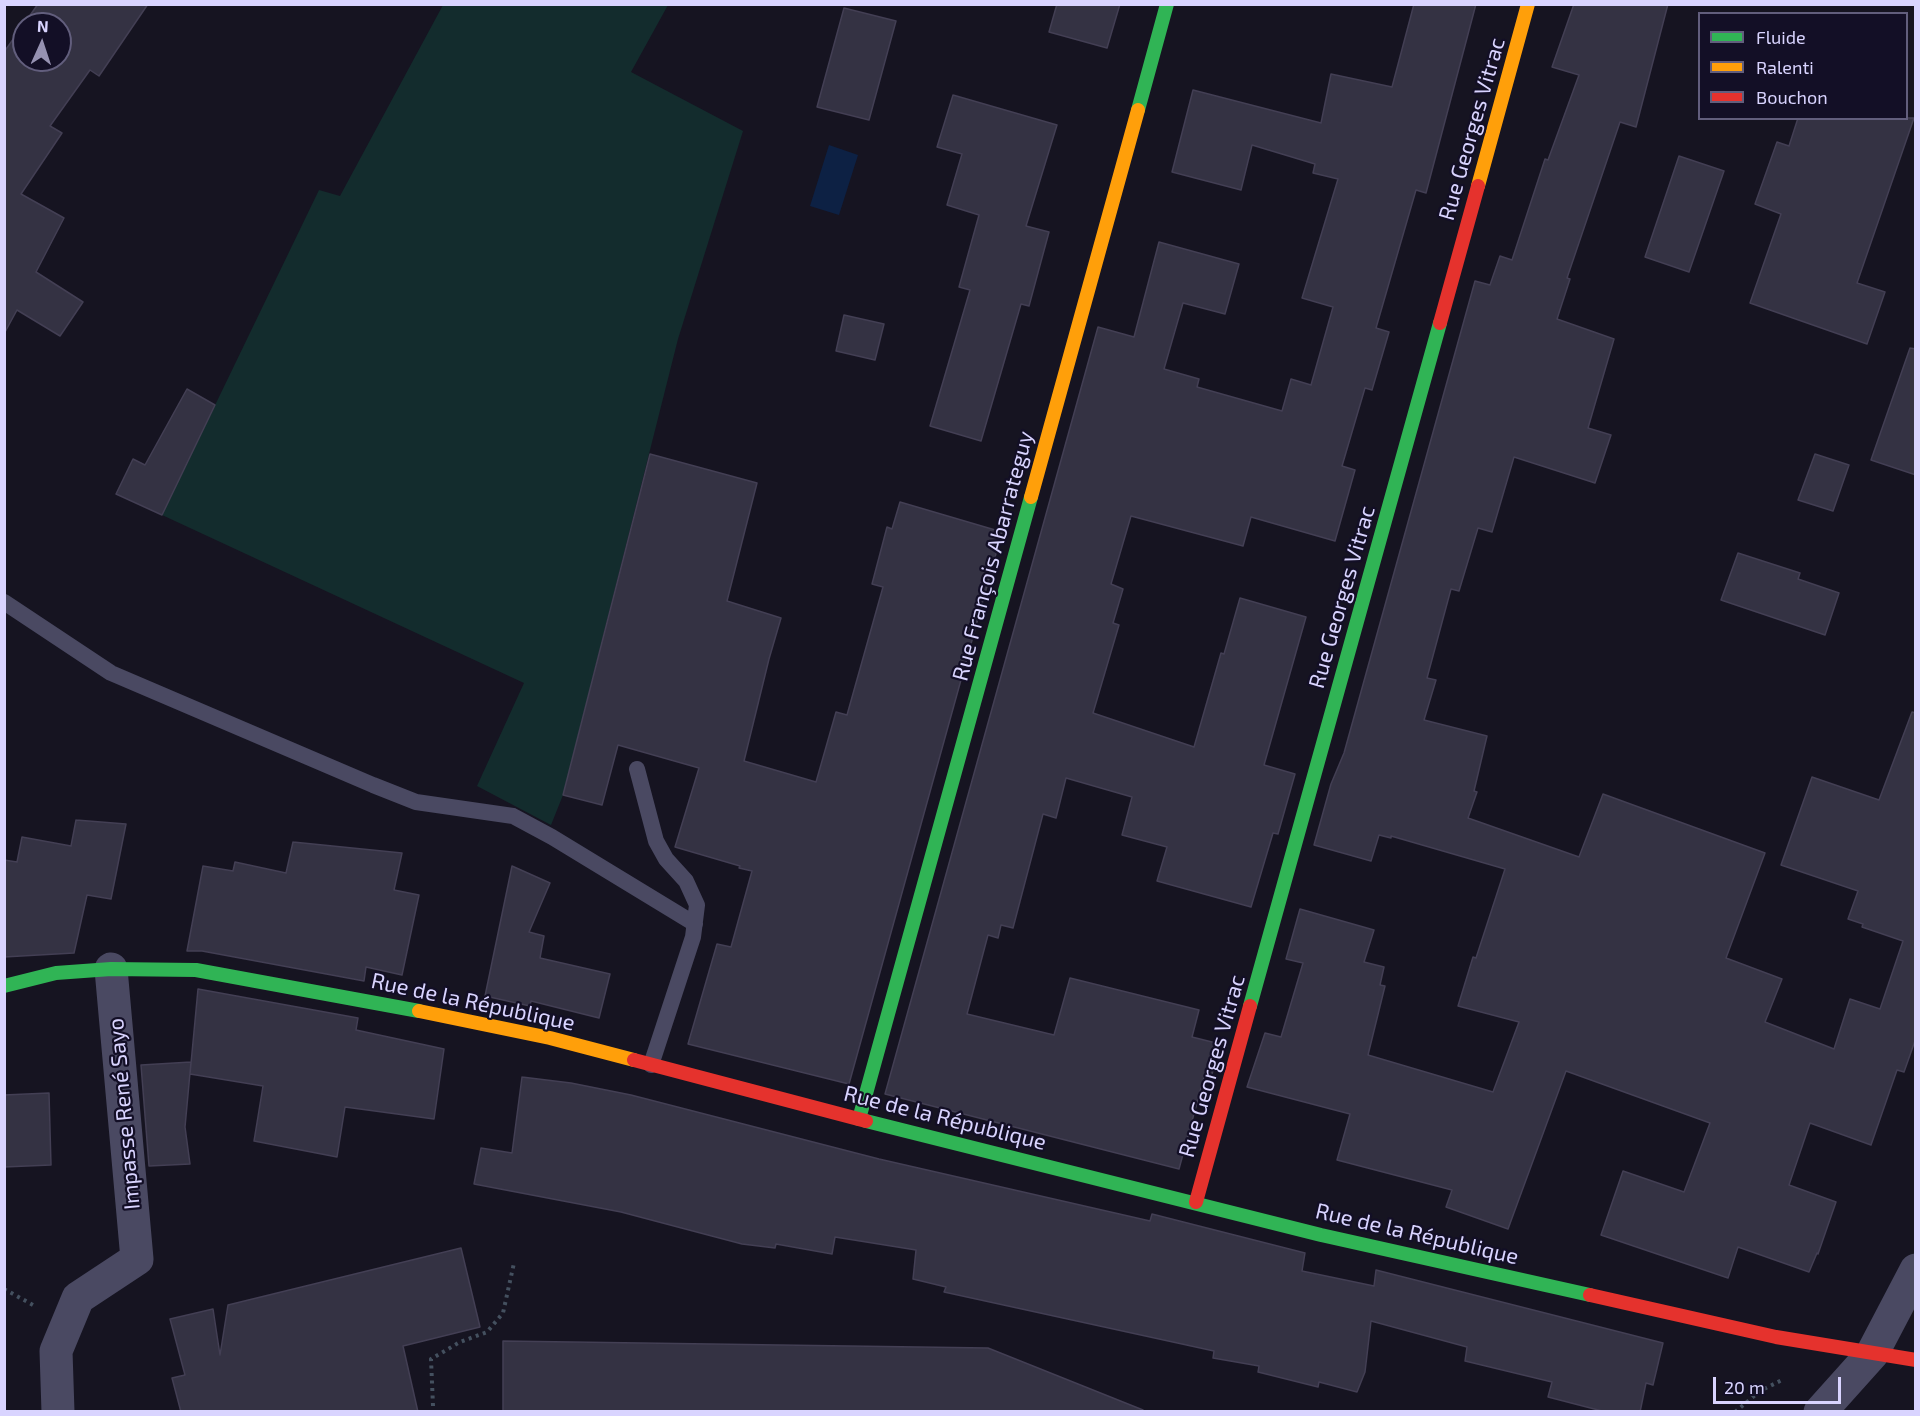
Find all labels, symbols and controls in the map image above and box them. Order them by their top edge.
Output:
north arrow [12,12,72,72]
legend [1698,12,1908,120]
text: N [37,16,49,35]
text: Fluide [1756,26,1806,48]
street label: Rue Georges Vitrac [1433,35,1511,223]
text: Ralenti [1756,56,1814,78]
text: Bouchon [1756,86,1828,108]
street label: Rue François Abarrateguy [947,428,1039,684]
street label: Rue Georges Vitrac [1303,503,1381,691]
street label: Rue de la République [369,967,577,1037]
street label: Rue Georges Vitrac [1173,972,1251,1160]
street label: Impasse René Sayo [102,1017,146,1211]
street label: Rue de la République [841,1080,1049,1156]
street label: Rue de la République [1313,1198,1521,1270]
scale bar [1716,1365,1844,1403]
text: 20 m [1724,1376,1765,1398]

